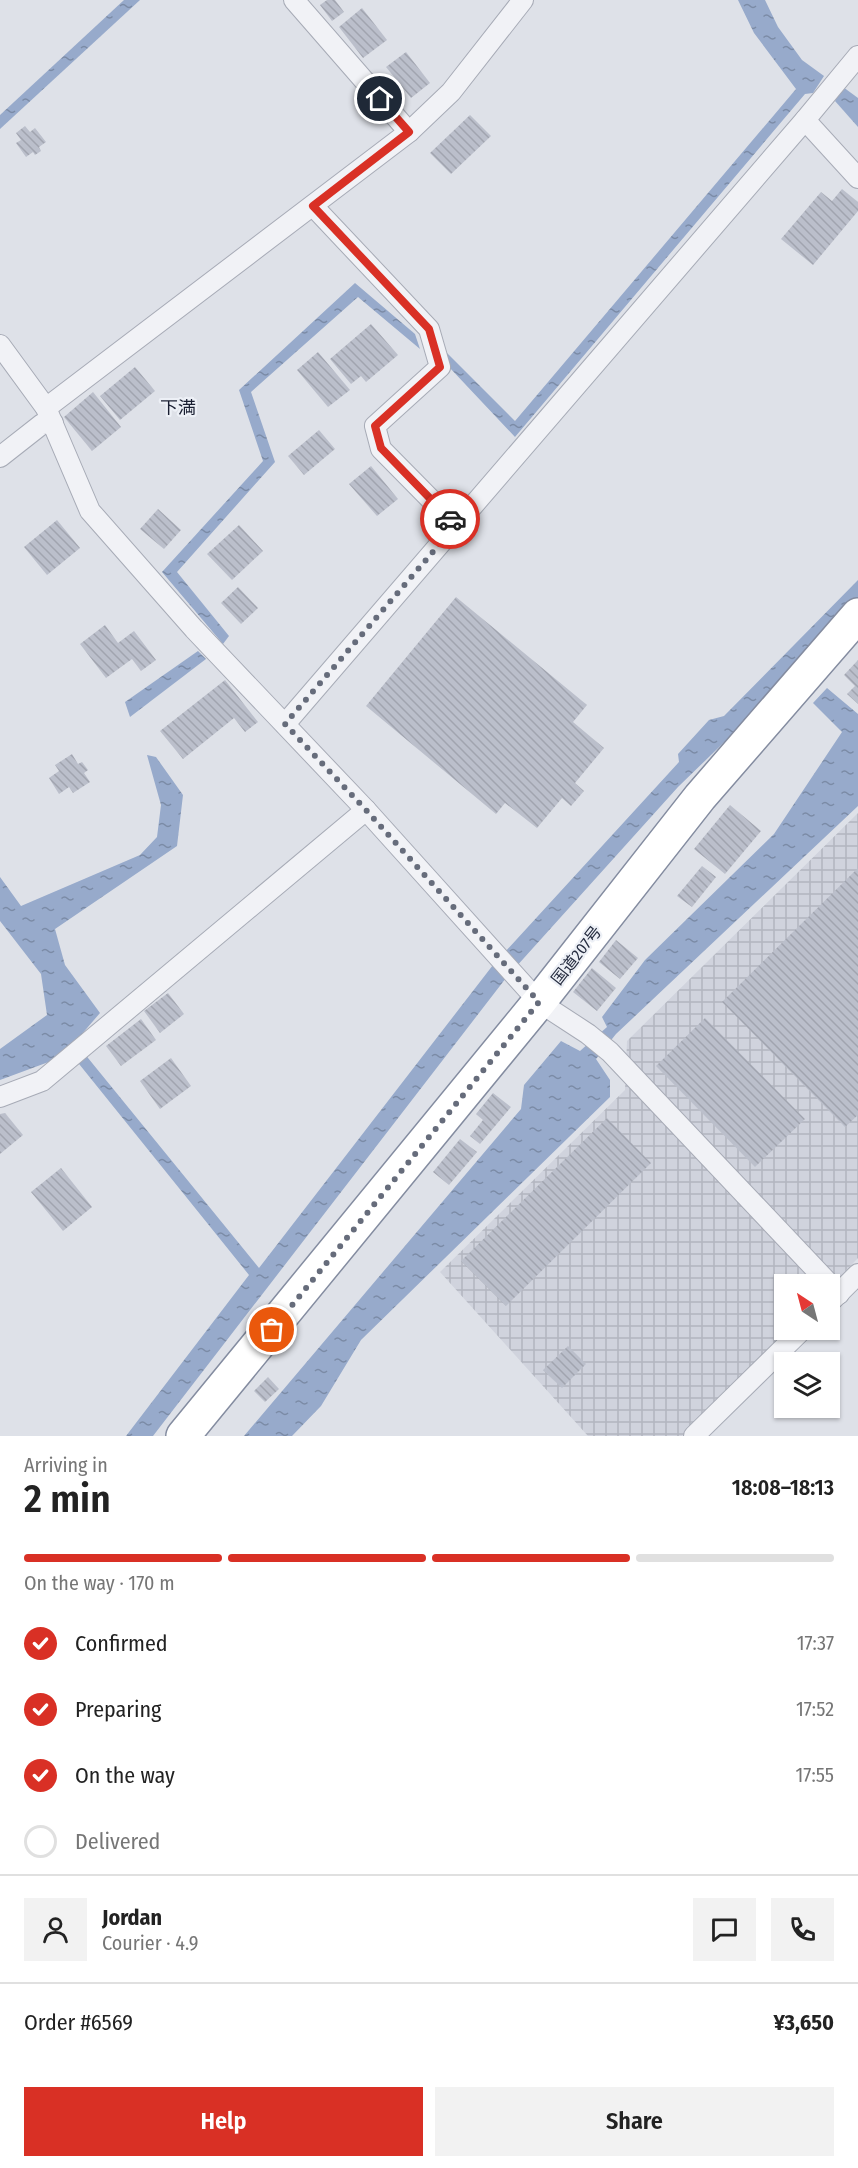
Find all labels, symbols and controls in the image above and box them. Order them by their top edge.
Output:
pin [354,73,405,124]
icon: home [363,82,396,115]
district label: 下満 [160,397,196,419]
courier [420,489,480,549]
icon: car [434,503,467,536]
street label: 国道207号 [547,922,605,989]
north arrow [774,1274,840,1340]
map controls [774,1274,840,1418]
pin [246,1304,297,1355]
icon: bag [255,1313,288,1346]
button: layers [774,1352,840,1418]
text: Arriving in [24,1453,108,1477]
text: 18:08–18:13 [732,1474,834,1501]
text: 2 min [24,1476,111,1522]
text: On the way · 170 m [24,1571,175,1595]
icon: check [24,1627,57,1660]
text: Confirmed [75,1630,168,1657]
text: 17:37 [797,1631,834,1655]
icon: check [24,1693,57,1726]
text: Preparing [75,1696,161,1723]
text: 17:52 [796,1697,834,1721]
icon: check [24,1759,57,1792]
text: On the way [75,1762,175,1789]
text: 17:55 [796,1763,834,1787]
text: Delivered [75,1828,160,1855]
button: person [24,1898,87,1961]
button: chat [693,1898,756,1961]
button: phone [771,1898,834,1961]
text: Jordan [102,1904,162,1931]
text: Courier · 4.9 [102,1931,198,1955]
text: Order #6569 [24,2009,133,2036]
text: ¥3,650 [773,2009,834,2036]
button: Help [24,2087,423,2156]
button: Share [435,2087,834,2156]

